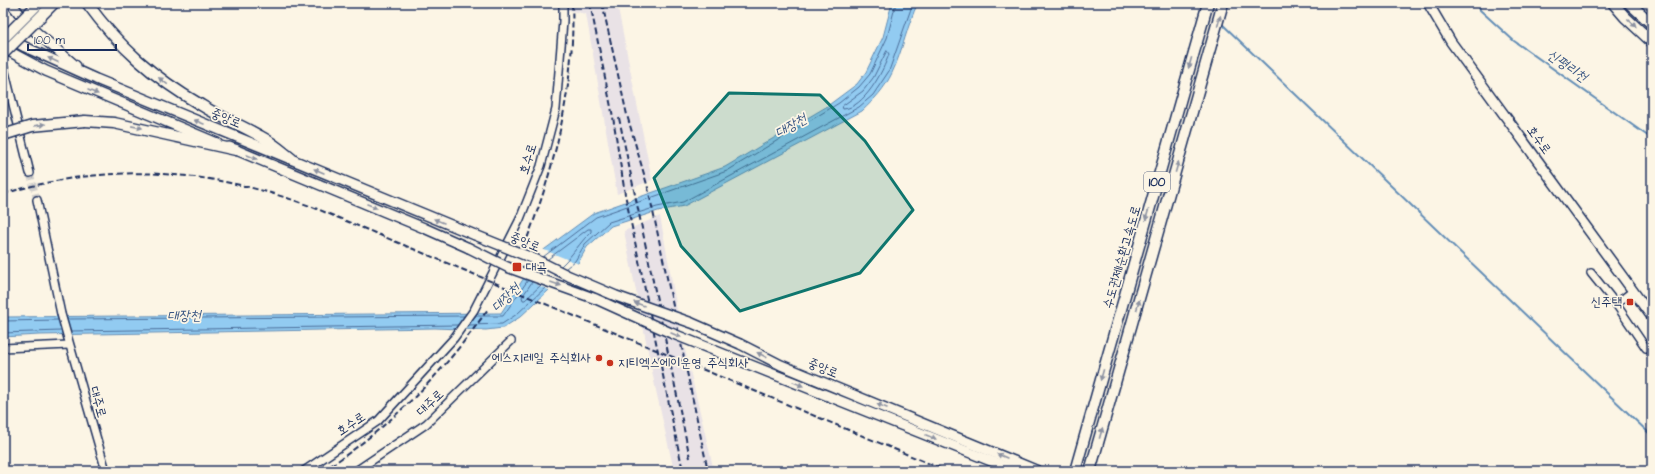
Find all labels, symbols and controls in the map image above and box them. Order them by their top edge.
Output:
one-way arrow [1216,14,1222,27]
one-way arrow [1627,18,1637,28]
scale bar [28,26,116,52]
text: 100 m [34,32,65,49]
water label: 신평리천 [1543,45,1593,88]
one-way arrow [48,57,59,63]
one-way arrow [1187,57,1193,69]
one-way arrow [158,77,169,85]
one-way arrow [87,88,99,95]
street label: 중앙로 [208,104,244,132]
water label: 대장천 [771,108,812,143]
one-way arrow [192,118,204,124]
one-way arrow [34,122,47,128]
street label: 호수로 [1522,122,1556,158]
one-way arrow [131,125,144,131]
street label: 호수로 [515,141,541,177]
one-way arrow [247,154,258,160]
one-way arrow [1175,160,1181,173]
one-way arrow [313,167,325,173]
road number: 100 [1144,172,1170,192]
street label: 수도권제1순환고속도로 [1099,203,1145,311]
one-way arrow [367,204,379,210]
one-way arrow [1144,209,1150,221]
one-way arrow [433,217,445,223]
street label: 중앙로 [507,228,543,256]
place label: 대곡 [526,258,547,276]
marker: 대곡 [511,261,523,273]
water label: 대장천 [487,278,526,317]
one-way arrow [551,282,563,288]
place label: 신주택 [1591,293,1622,311]
marker: 신주택 [1625,297,1635,307]
one-way arrow [1135,299,1141,311]
one-way arrow [632,301,644,307]
water label: 대장천 [167,306,203,326]
one-way arrow [670,333,682,339]
place label: 에스지레일 주식회사 [492,349,591,367]
one-way arrow [756,352,768,358]
marker: 에스지레일 주식회사 [594,353,604,363]
place label: 지티엑스에이운영 주식회사 [618,354,749,372]
street label: 중앙로 [805,354,841,382]
marker: 지티엑스에이운영 주식회사 [605,358,615,368]
one-way arrow [1099,369,1105,381]
one-way arrow [792,381,803,387]
street label: 대주로 [85,384,111,420]
street label: 대주로 [412,386,448,420]
one-way arrow [876,403,887,409]
street label: 호수로 [333,408,369,440]
one-way arrow [1098,427,1104,439]
one-way arrow [926,434,937,440]
one-way arrow [996,453,1007,459]

